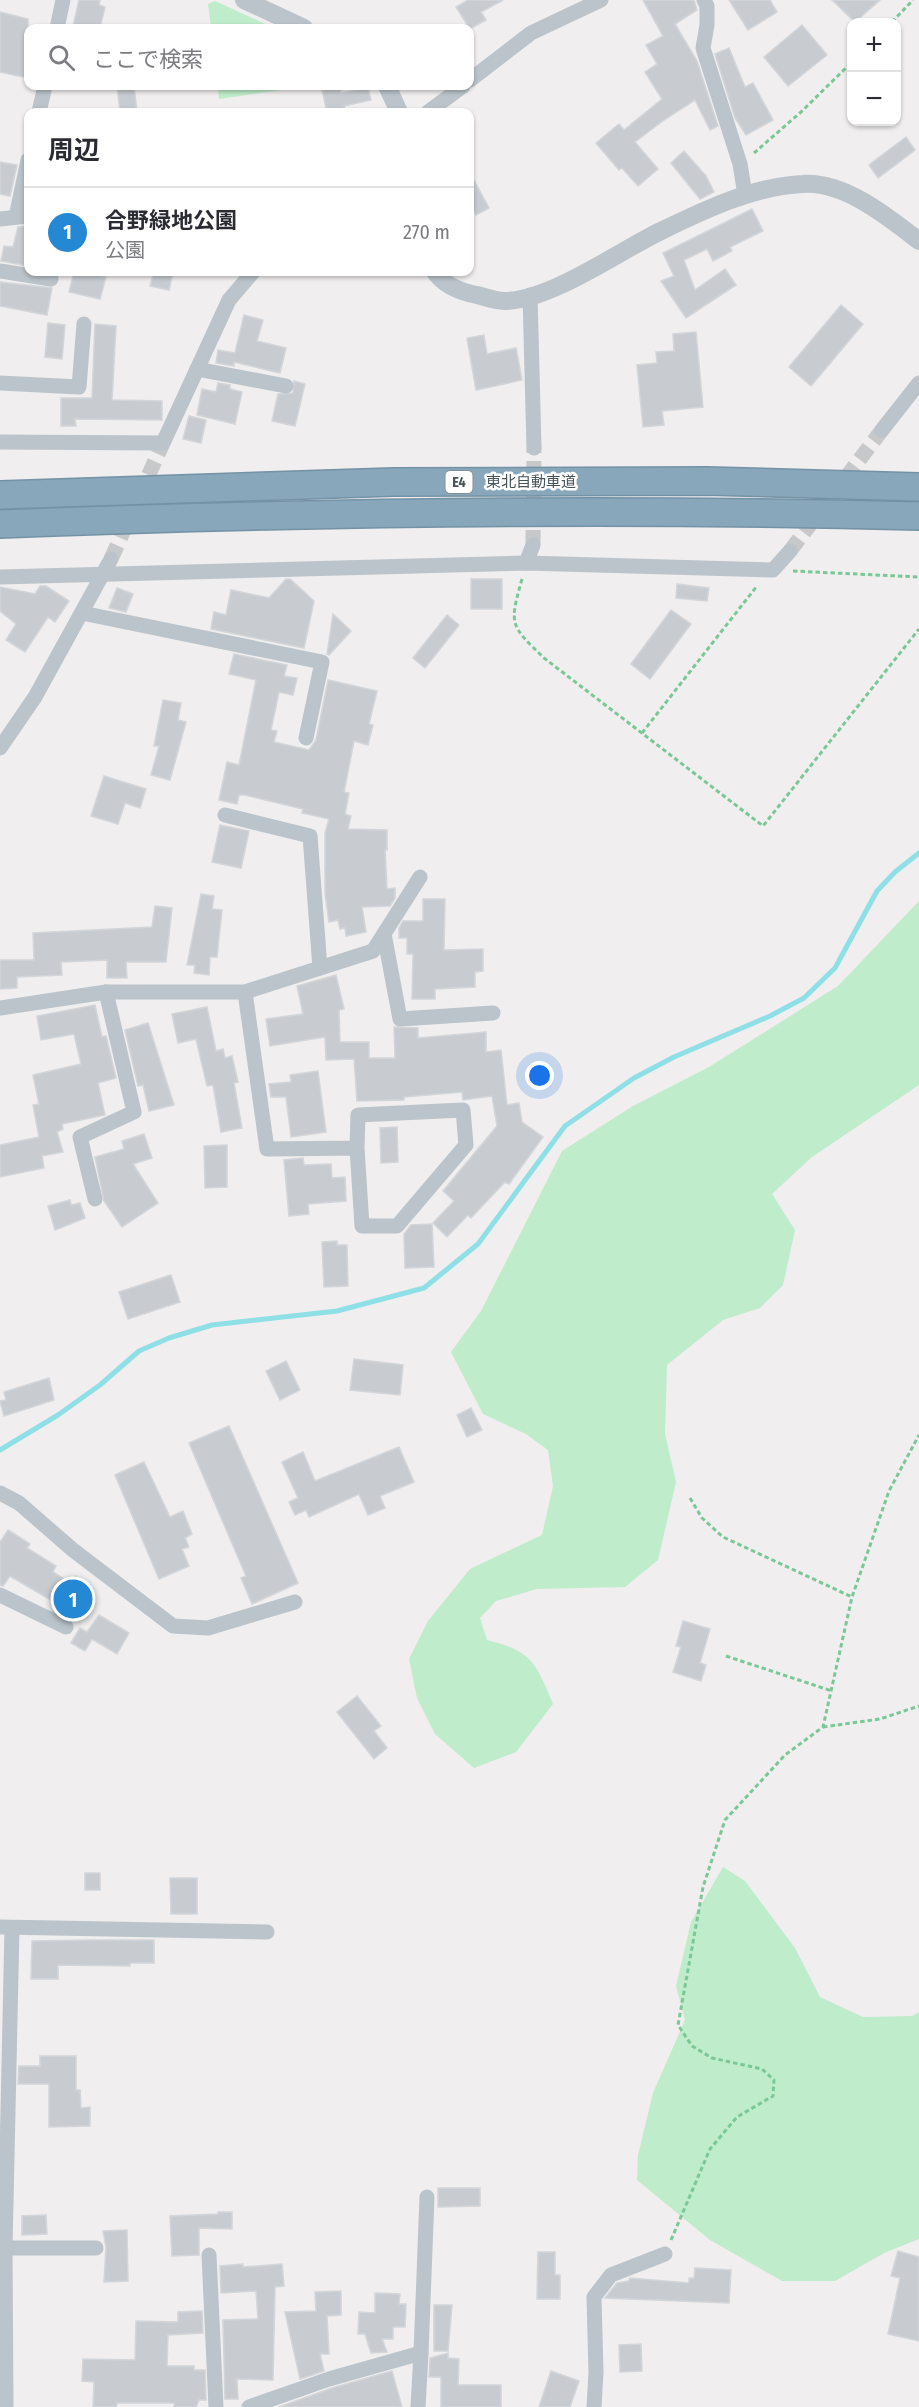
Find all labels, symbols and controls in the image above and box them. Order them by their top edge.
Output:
map controls [847,18,901,126]
button: + [847,18,901,72]
search box [24,24,474,90]
icon: search [45,41,78,74]
text: ここで検索 [93,46,203,73]
button: − [847,72,901,126]
text: 周辺 [48,135,100,166]
text: 合野緑地公園 [105,207,237,234]
text: 1 [63,220,72,244]
text: 270 m [403,220,450,244]
text: 公園 [105,238,145,262]
road number: E4 [446,471,472,493]
street label: 東北自動車道 [486,473,576,491]
your location [525,1061,554,1090]
pin: 1 [54,1576,92,1622]

